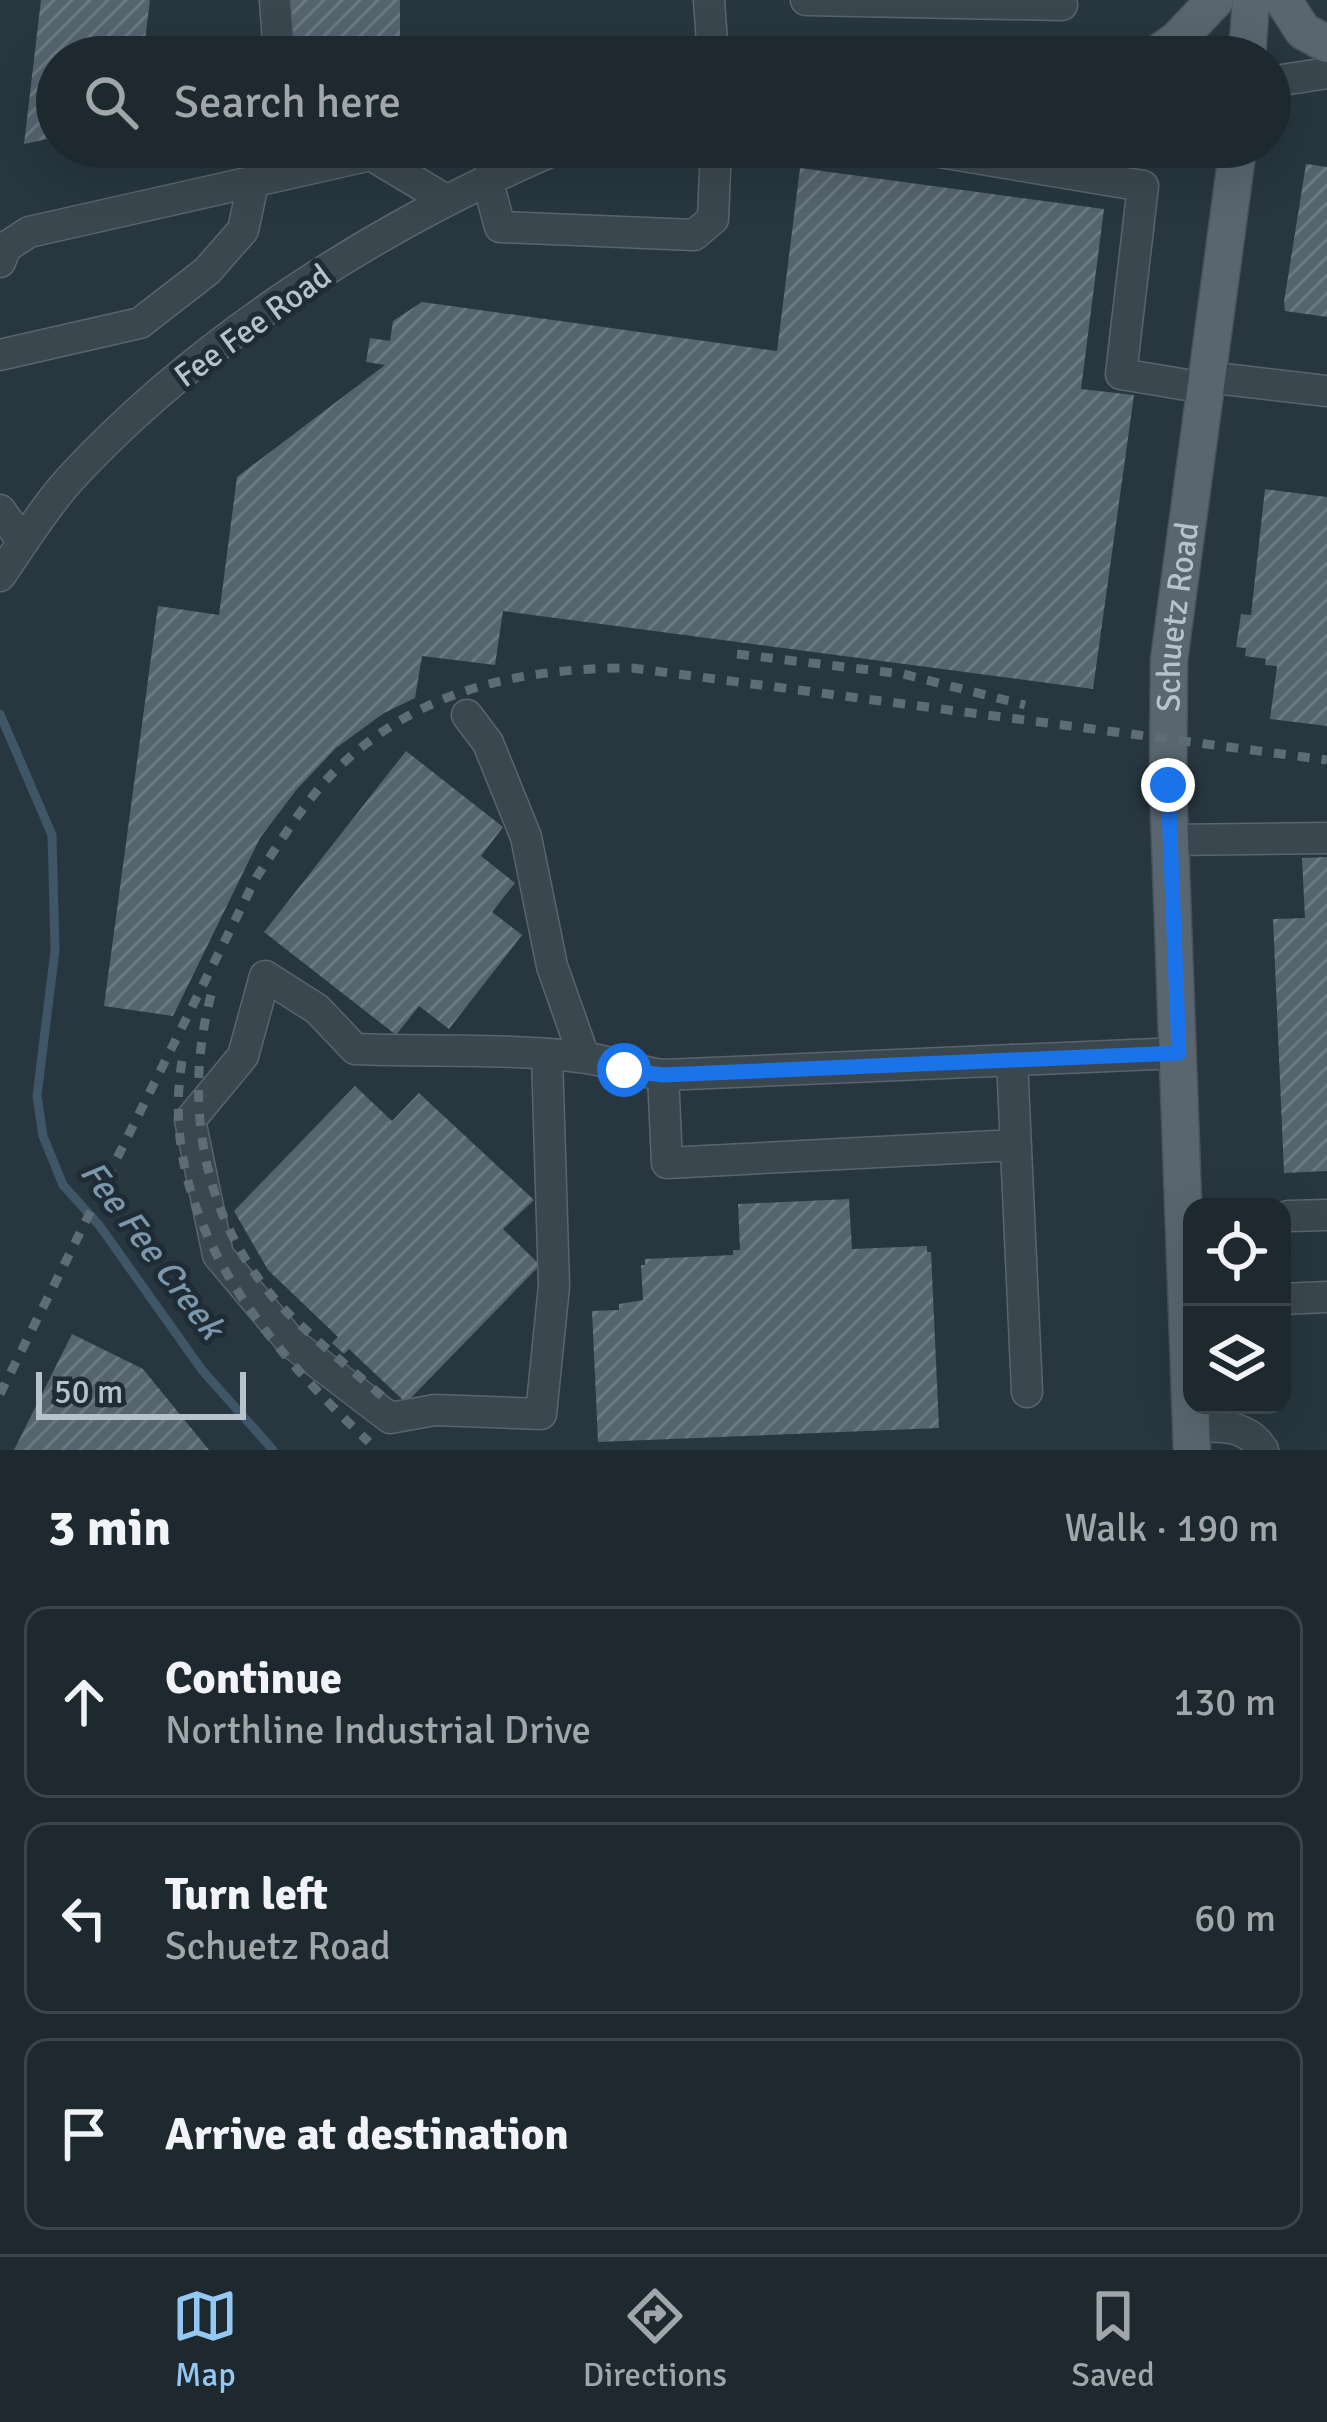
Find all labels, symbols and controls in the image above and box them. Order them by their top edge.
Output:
search box [36,36,1291,168]
icon: search [78,69,144,135]
text: Search here [174,75,401,130]
street label: Fee Fee Road [167,255,339,397]
street label: Schuetz Road [1148,519,1208,712]
route end [1141,758,1195,812]
route start [597,1043,651,1097]
water label: Fee Fee Creek [70,1152,235,1350]
map controls [1183,1198,1291,1414]
button: locate [1183,1198,1291,1306]
button: layers [1183,1306,1291,1414]
scale bar [36,1366,246,1419]
text: 50 m [54,1372,123,1413]
text: 3 min [48,1497,171,1560]
text: Walk · 190 m [1065,1504,1279,1552]
text: Continue [165,1651,342,1706]
icon: ahead [51,1669,117,1735]
text: 130 m [1173,1678,1276,1726]
text: Northline Industrial Drive [165,1706,591,1754]
text: Turn left [165,1867,328,1922]
icon: left [51,1885,117,1951]
text: 60 m [1194,1894,1276,1942]
text: Schuetz Road [165,1922,391,1970]
icon: arrive [51,2101,117,2167]
text: Arrive at destination [165,2107,569,2162]
tab: Map [172,2283,238,2396]
tab: Directions [583,2283,727,2396]
tab: Saved [1072,2283,1155,2396]

